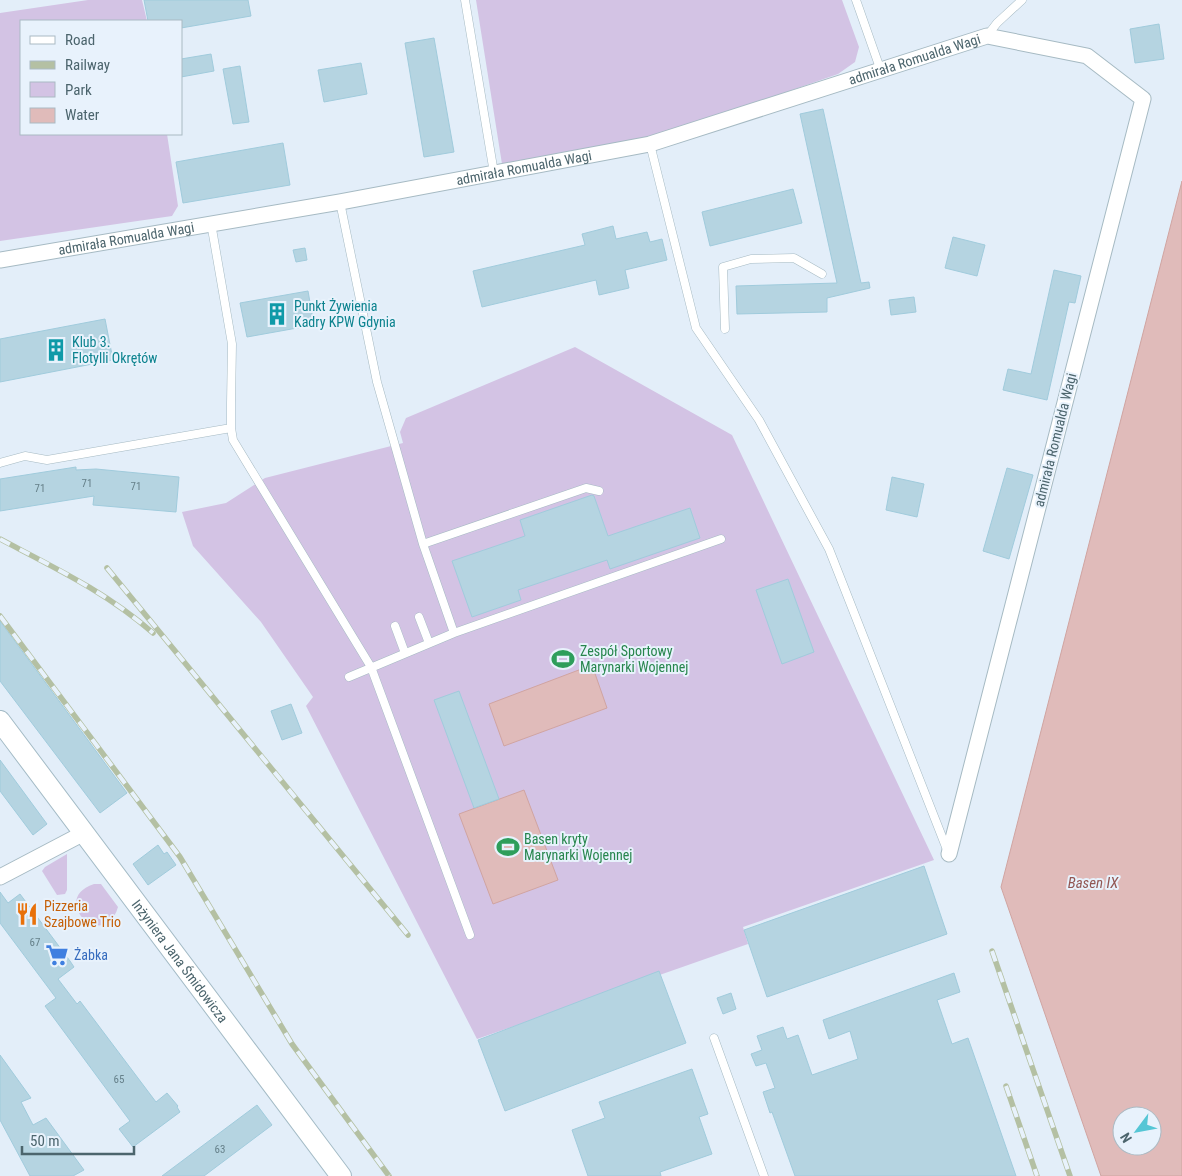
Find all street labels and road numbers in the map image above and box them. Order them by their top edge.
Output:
street label: admirała Romualda Wagi [847,31,982,88]
street label: admirała Romualda Wagi [455,147,593,188]
street label: admirała Romualda Wagi [57,219,195,258]
street label: admirała Romualda Wagi [1031,371,1079,509]
street label: Inżyniera Jana Śmidowicza [129,896,231,1026]

